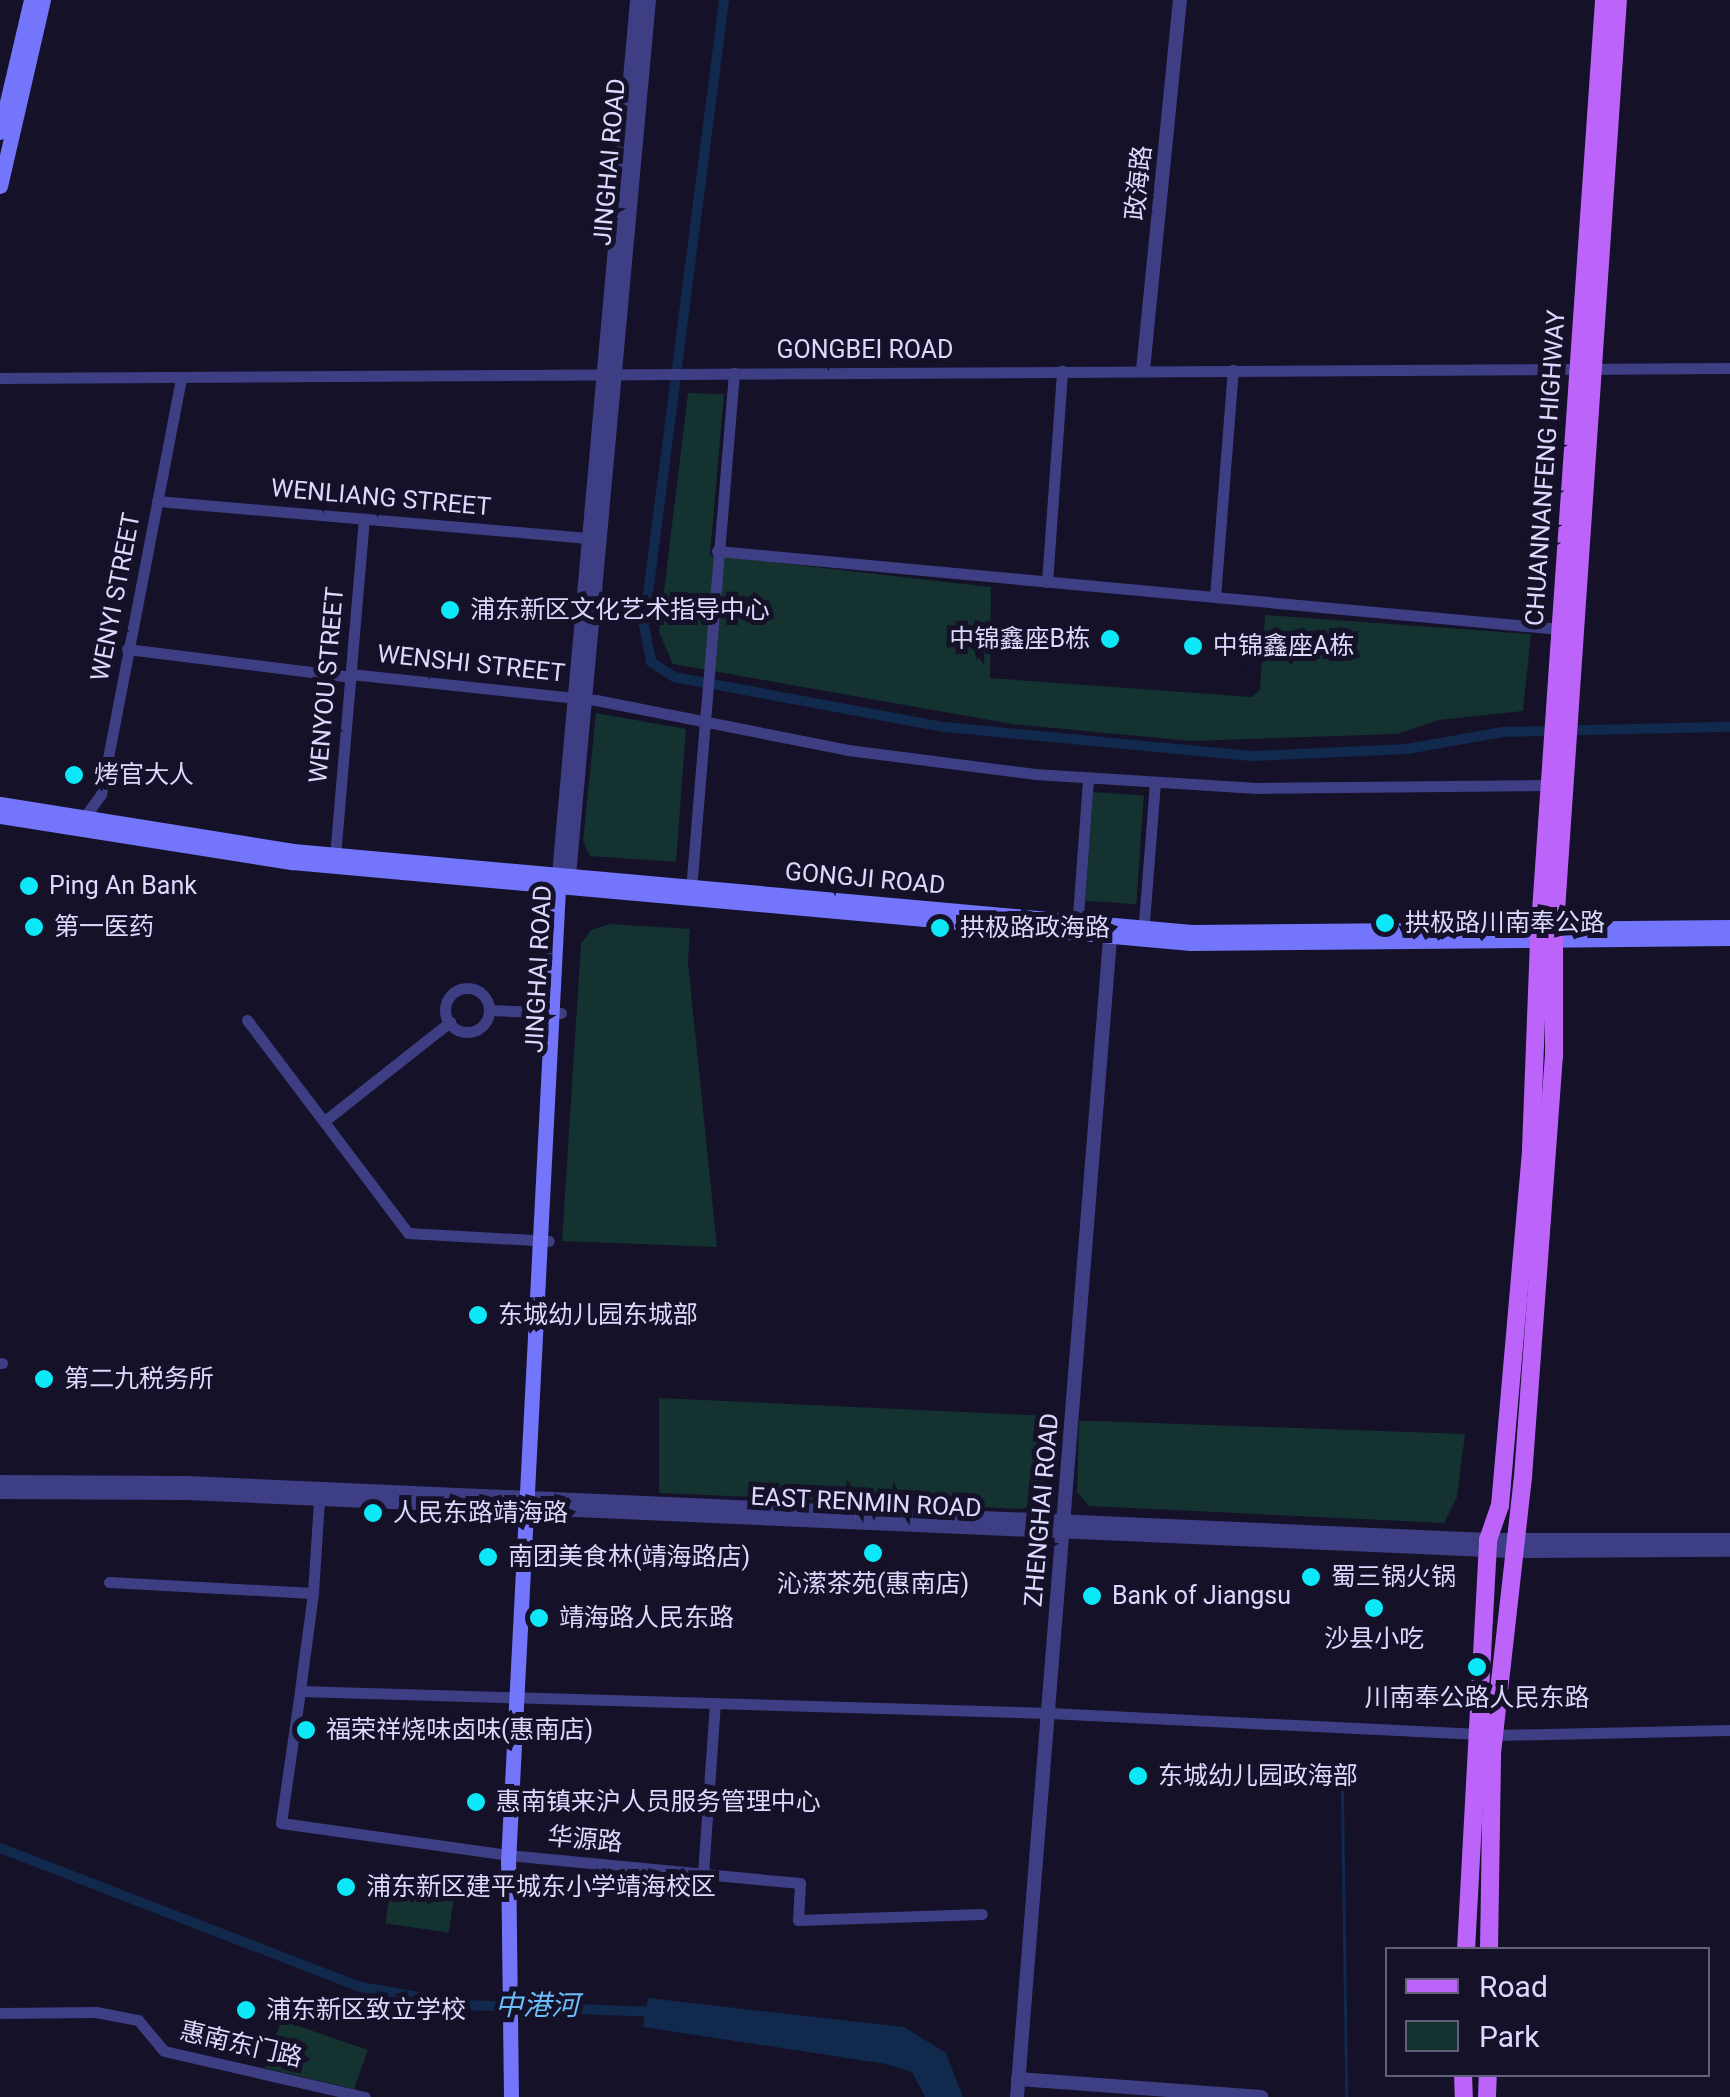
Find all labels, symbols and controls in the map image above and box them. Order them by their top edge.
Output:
street label: JINGHAI ROAD [588,77,632,247]
street label: 政海路 [1120,144,1158,222]
street label: CHUANNANFENG HIGHWAY [1520,309,1572,627]
street label: GONGBEI ROAD [777,335,953,365]
street label: WENLIANG STREET [270,473,492,523]
street label: WENYI STREET [85,510,147,684]
street label: WENYOU STREET [303,586,351,784]
place label: 浦东新区文化艺术指导中心 [470,595,770,625]
marker: 浦东新区文化艺术指导中心 [439,599,461,621]
place label: 中锦鑫座B栋 [949,624,1090,654]
marker: 中锦鑫座B栋 [1099,628,1121,650]
place label: 中锦鑫座A栋 [1213,631,1354,661]
marker: 中锦鑫座A栋 [1182,635,1204,657]
street label: WENSHI STREET [376,639,566,689]
place label: 烤官大人 [94,760,194,790]
marker: 烤官大人 [63,764,85,786]
street label: GONGJI ROAD [784,857,946,901]
place label: Ping An Bank [49,871,197,901]
marker: Ping An Bank [18,875,40,897]
street label: JINGHAI ROAD [520,884,558,1054]
place label: 拱极路川南奉公路 [1405,908,1605,938]
place label: 第一医药 [54,912,154,942]
marker: 拱极路川南奉公路 [1374,912,1396,934]
place label: 拱极路政海路 [960,913,1110,943]
marker: 第一医药 [23,916,45,938]
marker: 拱极路政海路 [929,917,951,939]
place label: 东城幼儿园东城部 [498,1300,698,1330]
marker: 东城幼儿园东城部 [467,1304,489,1326]
place label: 第二九税务所 [64,1364,214,1394]
marker: 第二九税务所 [33,1368,55,1390]
street label: ZHENGHAI ROAD [1019,1412,1065,1608]
street label: EAST RENMIN ROAD [750,1482,982,1524]
place label: 人民东路靖海路 [393,1498,568,1528]
marker: 人民东路靖海路 [362,1502,384,1524]
place label: 南团美食林(靖海路店) [508,1542,750,1572]
marker: 沁潆茶苑(惠南店) [862,1542,884,1564]
marker: 南团美食林(靖海路店) [477,1546,499,1568]
place label: 蜀三锅火锅 [1331,1562,1456,1592]
marker: 蜀三锅火锅 [1300,1566,1322,1588]
place label: 沁潆茶苑(惠南店) [777,1569,969,1599]
place label: Bank of Jiangsu [1112,1581,1291,1611]
marker: Bank of Jiangsu [1081,1585,1103,1607]
marker: 沙县小吃 [1363,1597,1385,1619]
place label: 靖海路人民东路 [559,1603,734,1633]
marker: 靖海路人民东路 [528,1607,550,1629]
place label: 沙县小吃 [1324,1624,1424,1654]
marker: 川南奉公路人民东路 [1466,1656,1488,1678]
place label: 川南奉公路人民东路 [1365,1683,1589,1713]
place label: 福荣祥烧味卤味(惠南店) [326,1715,593,1745]
marker: 福荣祥烧味卤味(惠南店) [295,1719,317,1741]
place label: 东城幼儿园政海部 [1158,1761,1358,1791]
marker: 东城幼儿园政海部 [1127,1765,1149,1787]
place label: 惠南镇来沪人员服务管理中心 [496,1787,821,1817]
marker: 惠南镇来沪人员服务管理中心 [465,1791,487,1813]
street label: 华源路 [546,1822,624,1858]
place label: 浦东新区建平城东小学靖海校区 [366,1872,716,1902]
marker: 浦东新区建平城东小学靖海校区 [335,1876,357,1898]
legend [1385,1947,1710,2077]
text: Road [1479,1969,1548,2004]
water label: 中港河 [495,1989,579,2023]
place label: 浦东新区致立学校 [266,1995,466,2025]
marker: 浦东新区致立学校 [235,1999,257,2021]
street label: 惠南东门路 [177,2016,305,2074]
text: Park [1479,2019,1539,2054]

